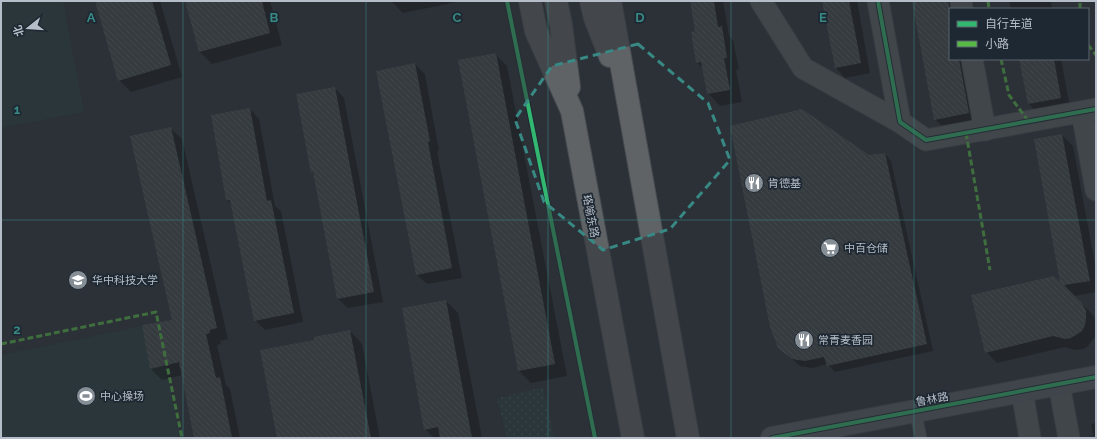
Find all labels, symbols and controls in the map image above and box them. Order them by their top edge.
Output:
north arrow [8,8,48,48]
legend [949,8,1089,60]
text: A [87,10,96,25]
text: B [270,10,279,25]
text: C [453,10,462,25]
text: D [635,10,645,25]
text: E [819,10,827,25]
text: 自行车道 [985,17,1033,31]
text: 北 [11,24,27,38]
text: 小路 [985,37,1009,51]
text: 1 [14,102,21,117]
restaurant icon: 肯德基 [743,172,765,194]
place label: 肯德基 [768,177,801,190]
street label: 珞喻东路 [580,193,601,239]
supermarket icon: 中百仓储 [819,237,841,259]
place label: 中百仓储 [844,242,888,255]
school or university icon: 华中科技大学 [67,269,89,291]
place label: 华中科技大学 [92,274,158,287]
text: 2 [13,322,21,337]
restaurant icon: 常青麦香园 [793,329,815,351]
place label: 常青麦香园 [818,334,873,347]
sports icon: 中心操场 [75,385,97,407]
place label: 中心操场 [100,390,144,403]
street label: 鲁林路 [915,390,950,409]

